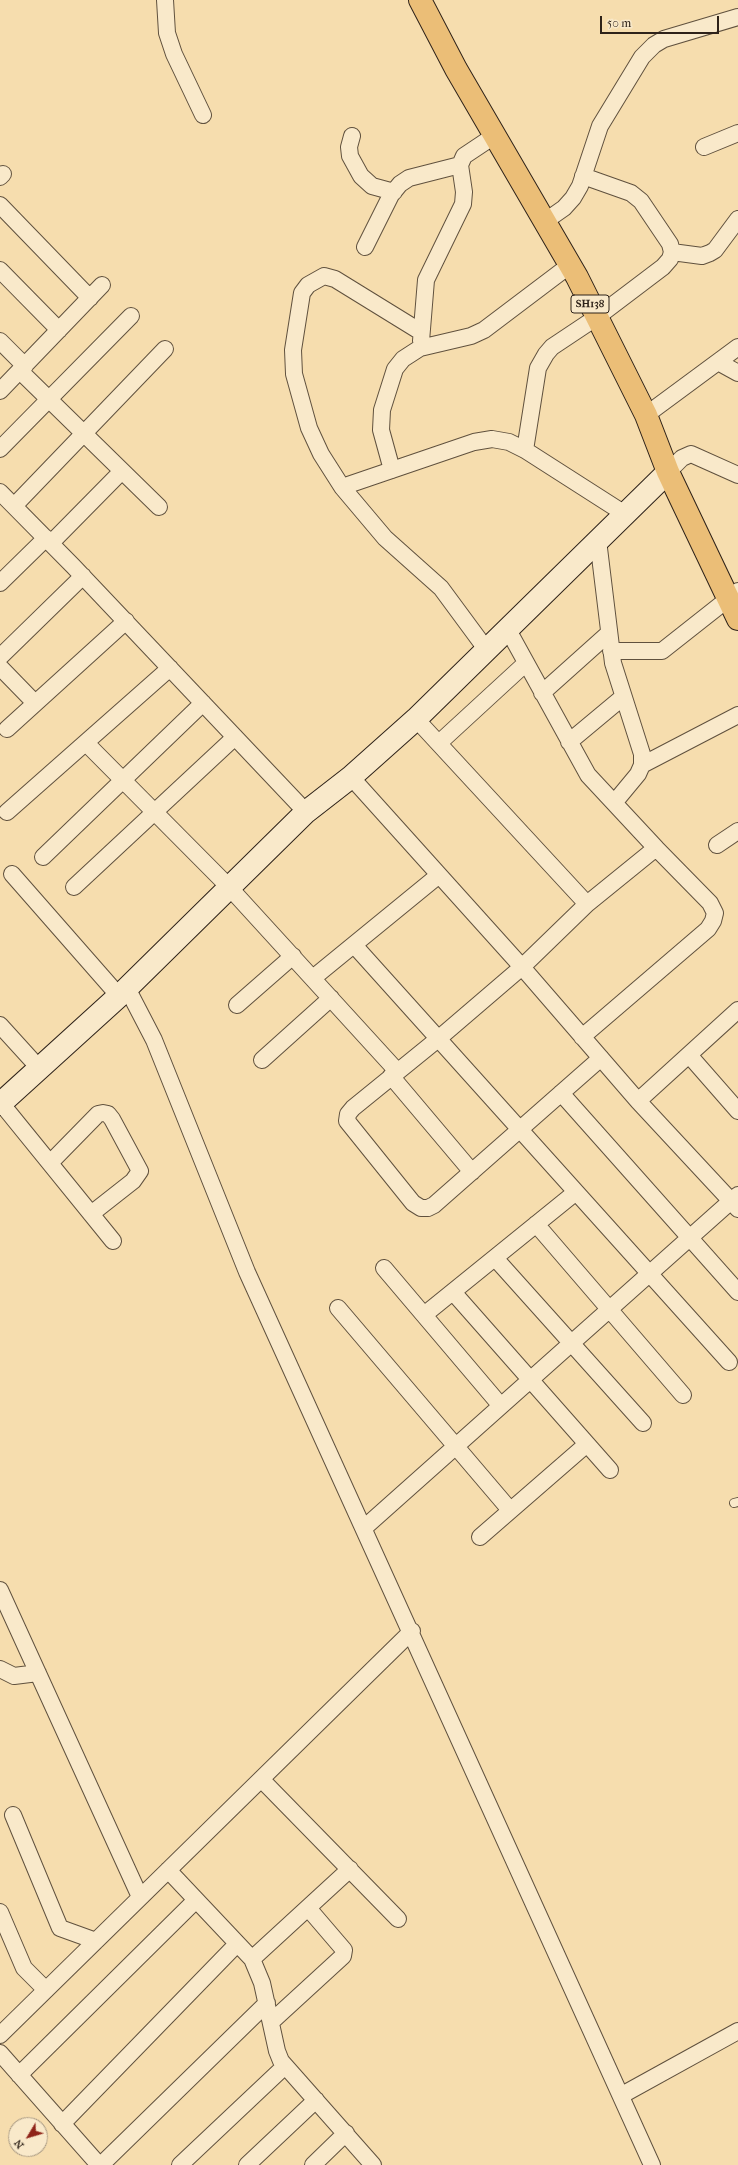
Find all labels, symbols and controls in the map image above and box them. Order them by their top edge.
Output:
scale bar [602,8,721,34]
text: 50 m [607,16,631,30]
road number: SH138 [571,295,609,313]
north arrow [8,2117,48,2157]
text: N [11,2137,27,2151]

